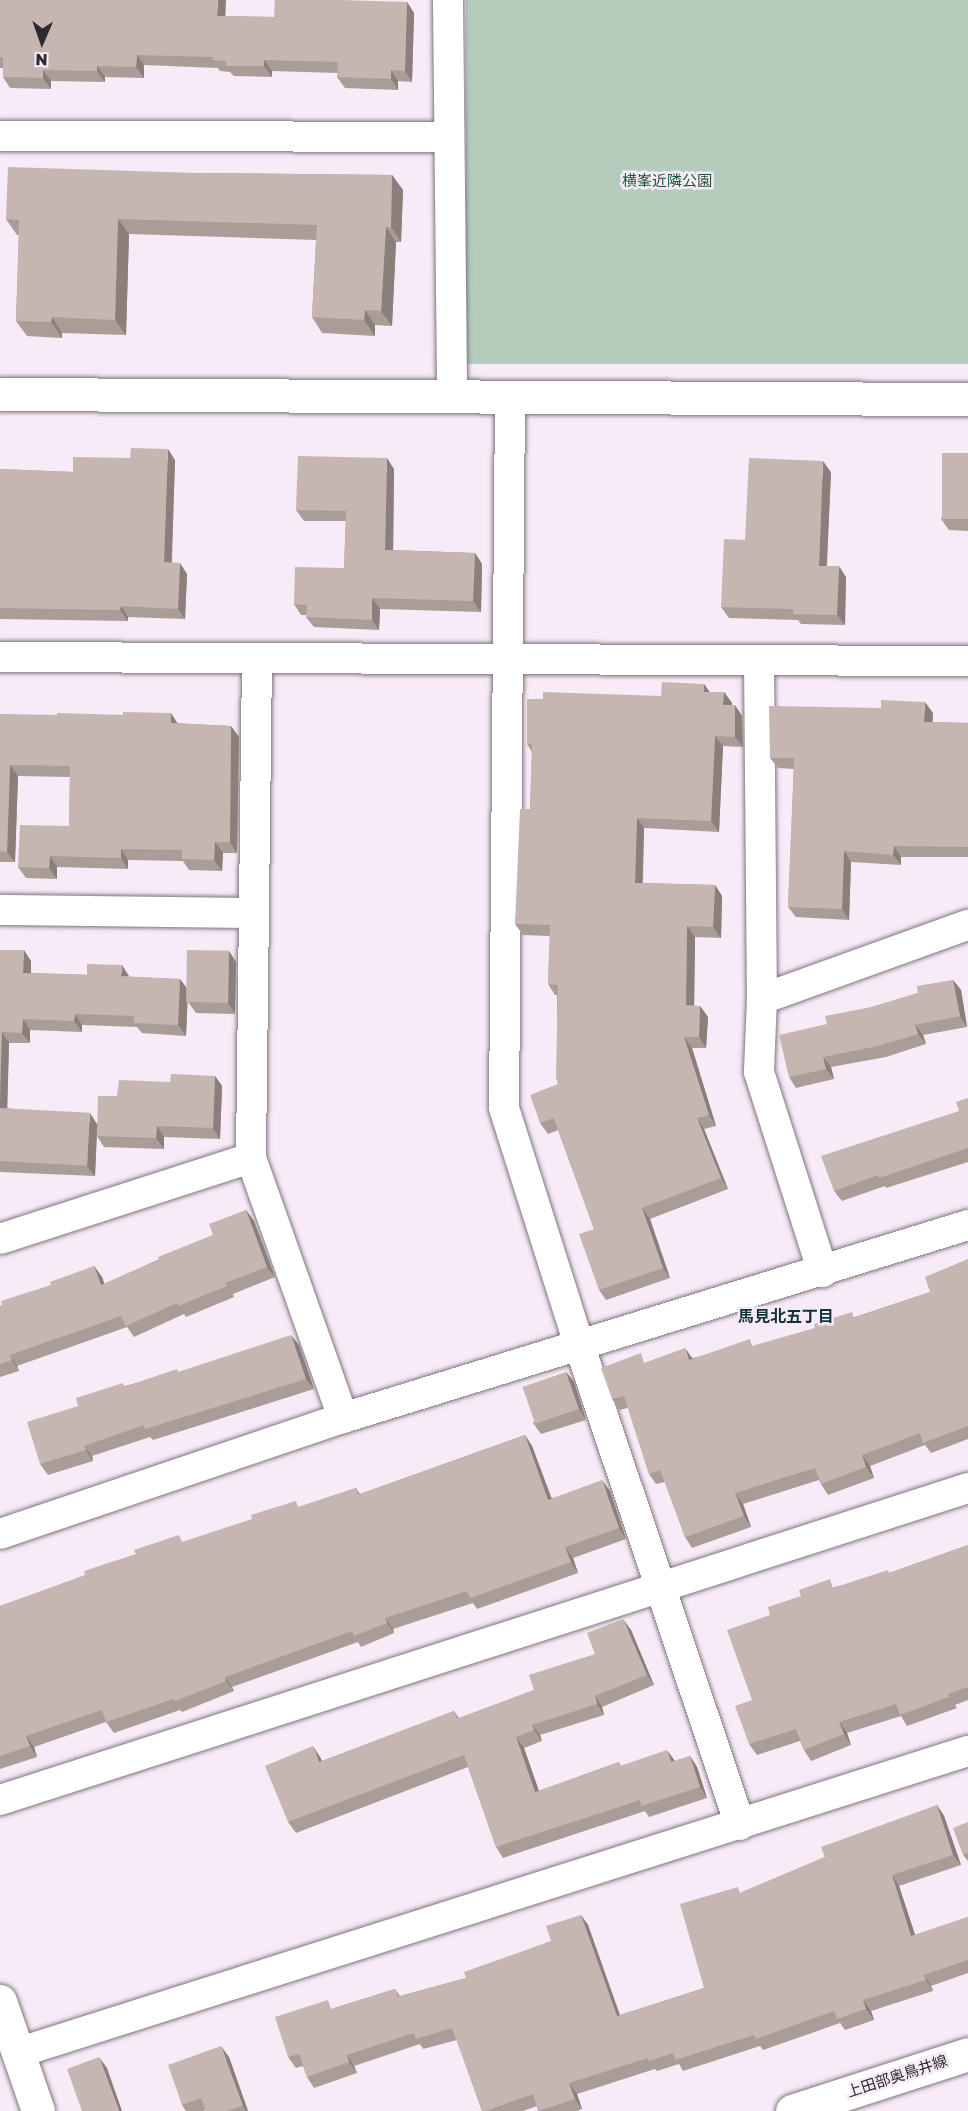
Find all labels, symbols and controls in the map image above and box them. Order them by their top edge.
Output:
north arrow [12,12,72,72]
text: N [35,50,48,70]
park label: 横峯近隣公園 [622,172,712,190]
district label: 馬見北五丁目 [738,1306,834,1326]
street label: 上田部奥鳥井線 [844,2051,950,2101]

